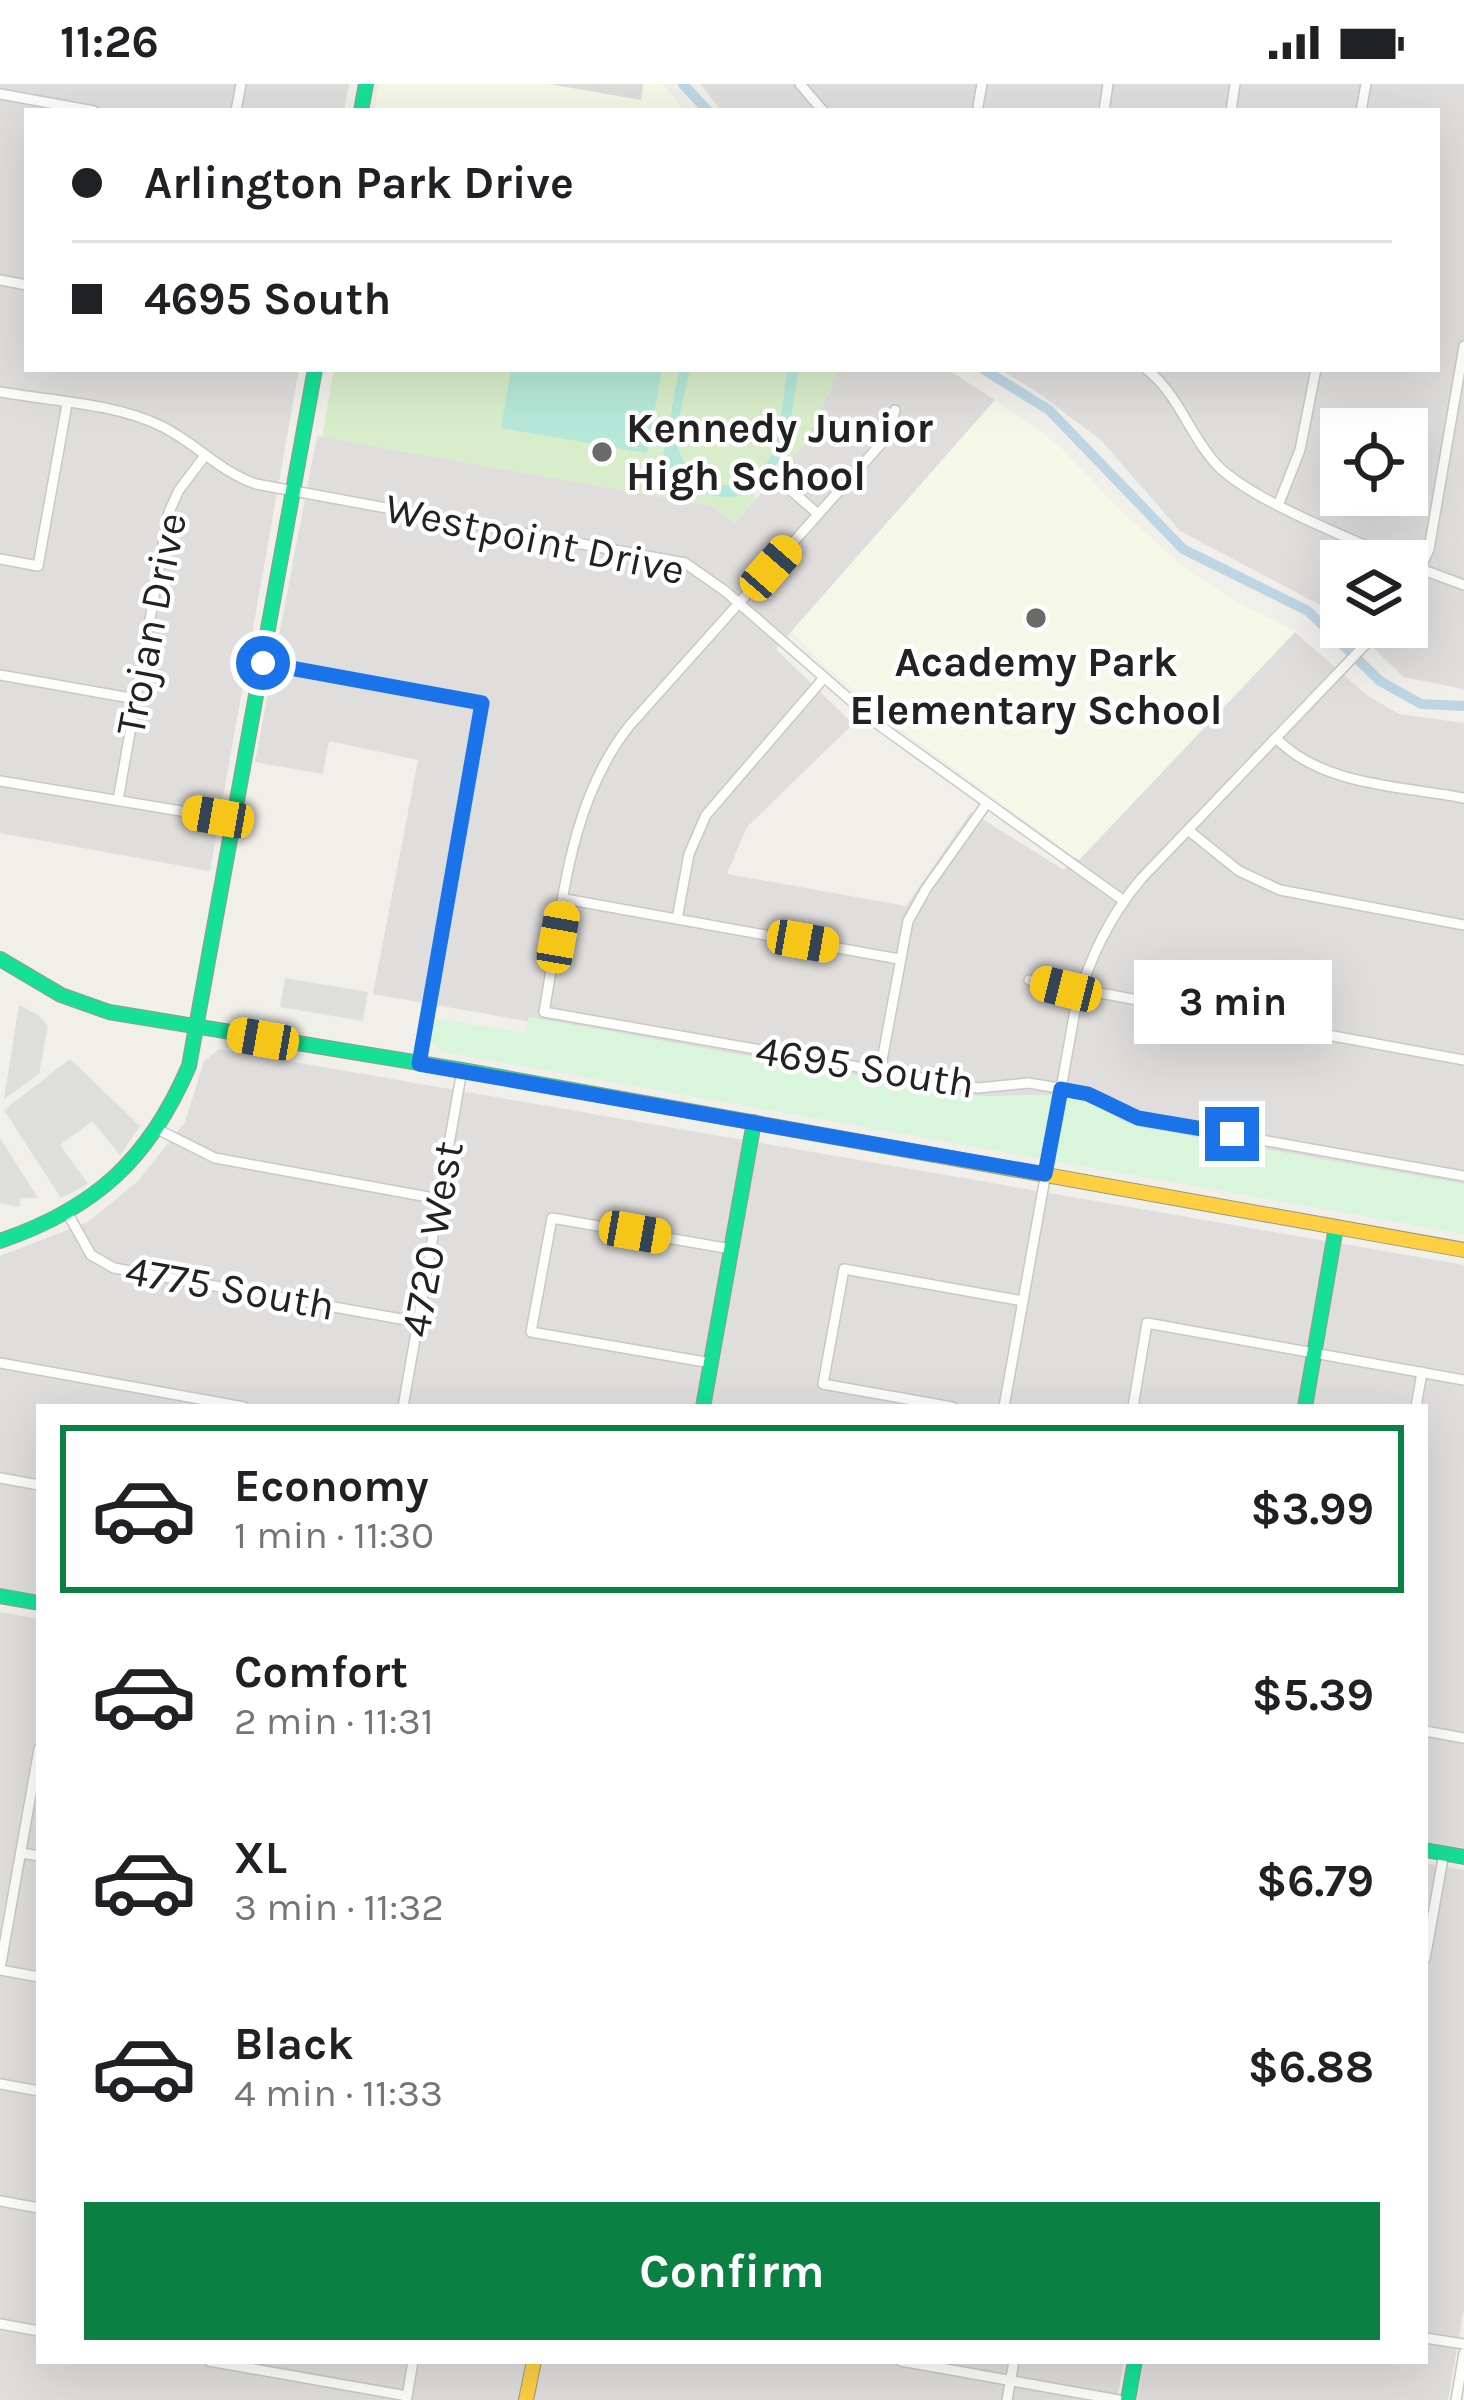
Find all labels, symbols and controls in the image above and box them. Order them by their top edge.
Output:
text: 11:26 [60,16,159,68]
text: Arlington Park Drive [144,157,574,209]
text: 4695 South [144,273,391,325]
place label: Kennedy Junior High School [626,403,934,501]
map controls [1320,408,1428,648]
button: locate [1320,408,1428,516]
marker: Kennedy Junior High School [589,439,615,465]
street label: Westpoint Drive [381,483,689,595]
street label: Trojan Drive [105,508,197,740]
car [734,529,808,607]
button: layers [1320,540,1428,648]
marker: Academy Park Elementary School [1023,605,1049,631]
route start [236,636,290,690]
place label: Academy Park Elementary School [850,637,1222,735]
car [179,793,257,841]
car [534,898,582,976]
car [764,917,842,965]
callout: 3 min [1133,960,1331,1044]
car [1027,963,1105,1015]
text: 3 min [1179,979,1287,1025]
car [224,1015,302,1063]
street label: 4695 South [752,1025,978,1109]
route end [1205,1107,1259,1161]
street label: 4720 West [390,1137,474,1341]
car [596,1208,674,1256]
street label: 4775 South [122,1245,338,1331]
icon: car [90,1455,198,1563]
text: Economy [234,1460,429,1512]
text: $3.99 [1250,1483,1374,1535]
text: 1 min · 11:30 [234,1512,434,1558]
icon: car [90,1641,198,1749]
text: Comfort [234,1646,408,1698]
text: $5.39 [1252,1669,1374,1721]
text: 2 min · 11:31 [234,1698,434,1744]
icon: car [90,1827,198,1935]
text: XL [234,1832,287,1884]
text: $6.79 [1256,1855,1374,1907]
text: 3 min · 11:32 [234,1884,444,1930]
icon: car [90,2013,198,2121]
text: Black [234,2018,354,2070]
text: $6.88 [1248,2041,1374,2093]
text: 4 min · 11:33 [234,2070,443,2116]
button: Confirm [84,2202,1380,2340]

